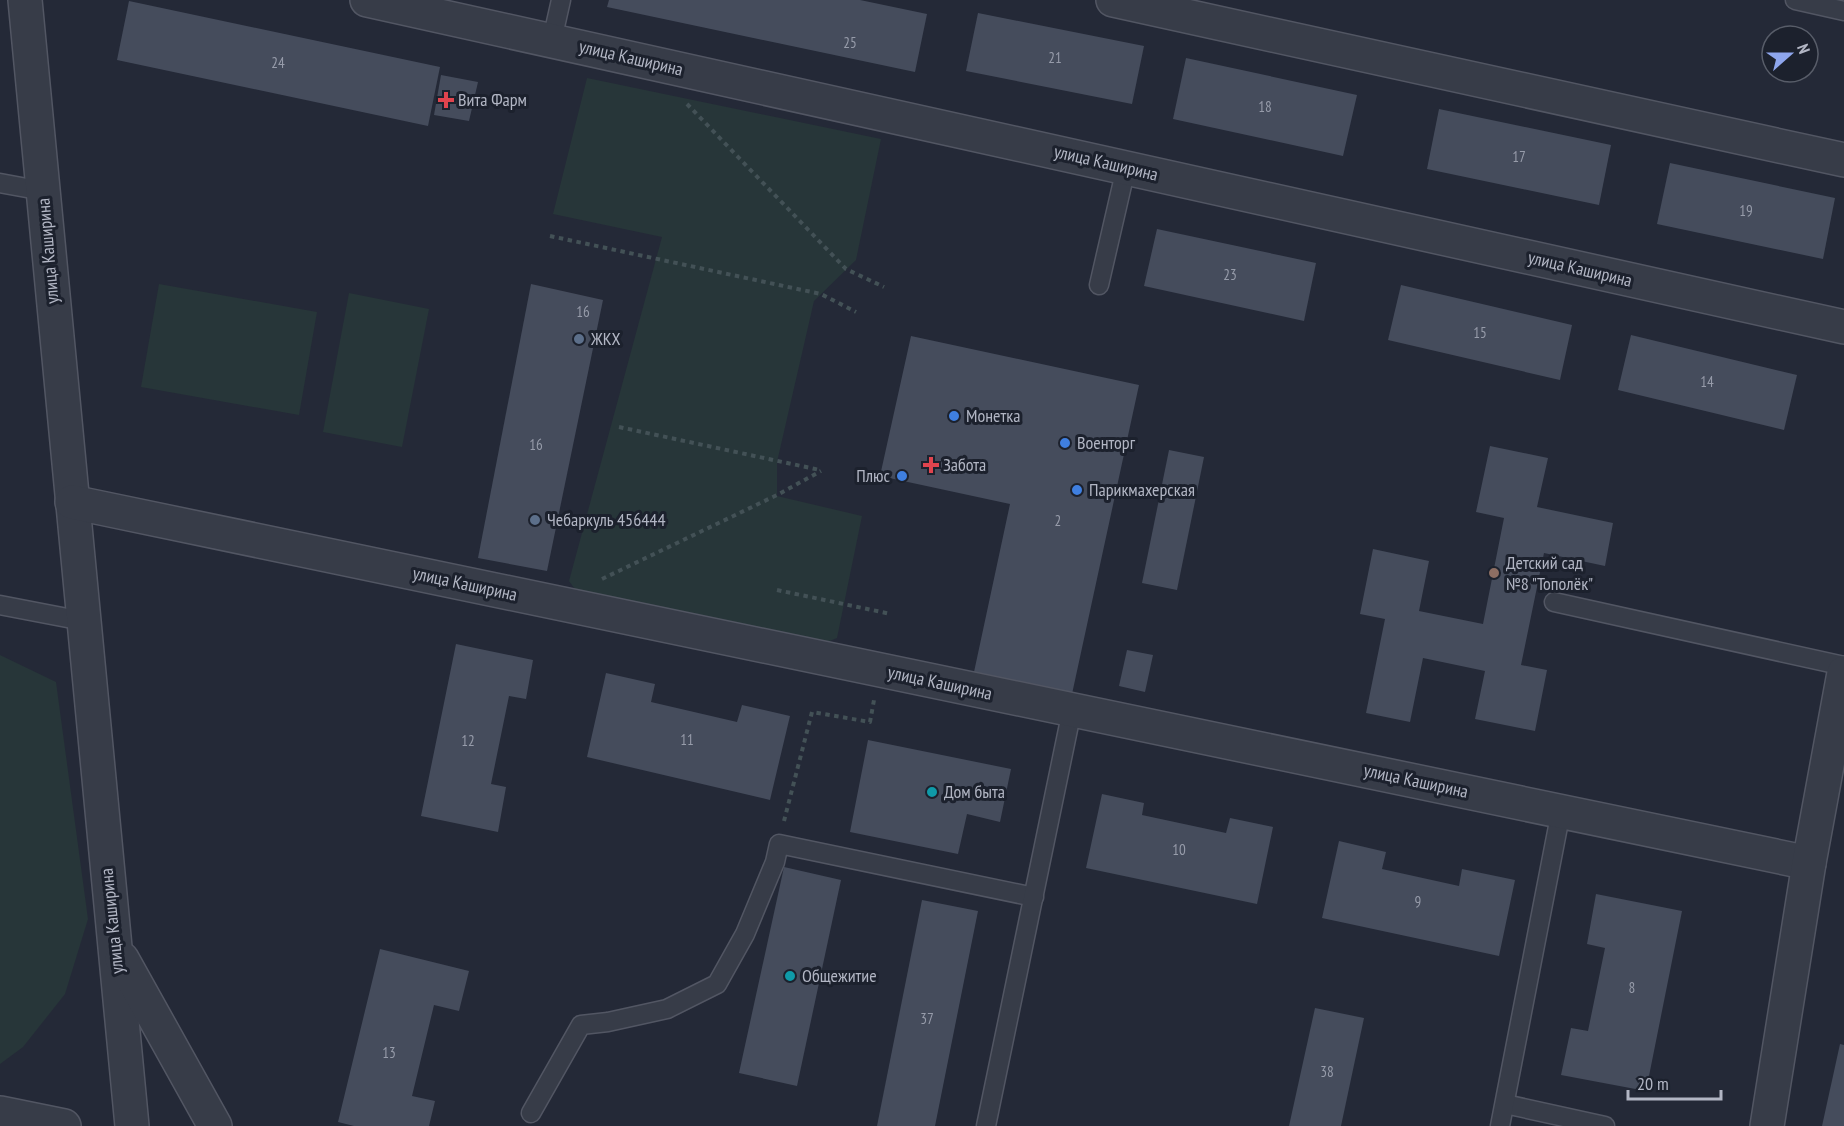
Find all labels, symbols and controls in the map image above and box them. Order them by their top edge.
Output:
north arrow [1760,24,1820,84]
house number: 25 [843,33,857,52]
street label: улица Каширина [577,34,685,81]
text: N [1793,41,1815,56]
house number: 21 [1048,48,1062,67]
house number: 24 [271,53,285,72]
place label: Вита Фарм [458,88,527,111]
marker: Вита Фарм [439,93,453,107]
house number: 18 [1258,97,1272,116]
street label: улица Каширина [1052,139,1160,186]
house number: 17 [1512,147,1526,166]
street label: улица Каширина [31,197,64,305]
house number: 19 [1739,201,1753,220]
street label: улица Каширина [1526,245,1634,292]
house number: 23 [1223,265,1237,284]
house number: 16 [576,302,590,321]
house number: 15 [1473,323,1487,342]
place label: ЖКХ [590,327,621,350]
marker: ЖКХ [572,332,586,346]
house number: 14 [1700,372,1714,391]
place label: Монетка [966,404,1020,427]
marker: Монетка [947,409,961,423]
place label: Военторг [1077,431,1136,454]
house number: 16 [529,435,543,454]
marker: Военторг [1058,436,1072,450]
place label: Забота [943,453,986,476]
marker: Забота [924,458,938,472]
place label: Плюс [856,464,891,487]
marker: Плюс [895,469,909,483]
place label: Парикмахерская [1089,478,1195,501]
marker: Парикмахерская [1070,483,1084,497]
place label: Чебаpкуль 456444 [547,508,666,531]
house number: 2 [1055,511,1061,530]
marker: Чебаpкуль 456444 [528,513,542,527]
place label: Детский сад №8 "Тополёк" [1506,551,1593,595]
street label: улица Каширина [411,561,519,606]
marker: Детский сад №8 "Тополёк" [1487,566,1501,580]
street label: улица Каширина [886,660,994,705]
house number: 11 [680,730,694,749]
house number: 12 [461,731,475,750]
street label: улица Каширина [1362,758,1470,803]
place label: Дом быта [944,780,1005,803]
marker: Дом быта [925,785,939,799]
house number: 10 [1172,840,1186,859]
street label: улица Каширина [95,867,128,975]
house number: 9 [1415,892,1421,911]
place label: Общежитие [802,964,877,987]
marker: Общежитие [783,969,797,983]
house number: 8 [1629,978,1635,997]
house number: 37 [920,1009,934,1028]
house number: 13 [382,1043,396,1062]
house number: 38 [1320,1062,1334,1081]
scale bar [1628,1063,1721,1101]
text: 20 m [1637,1072,1669,1095]

